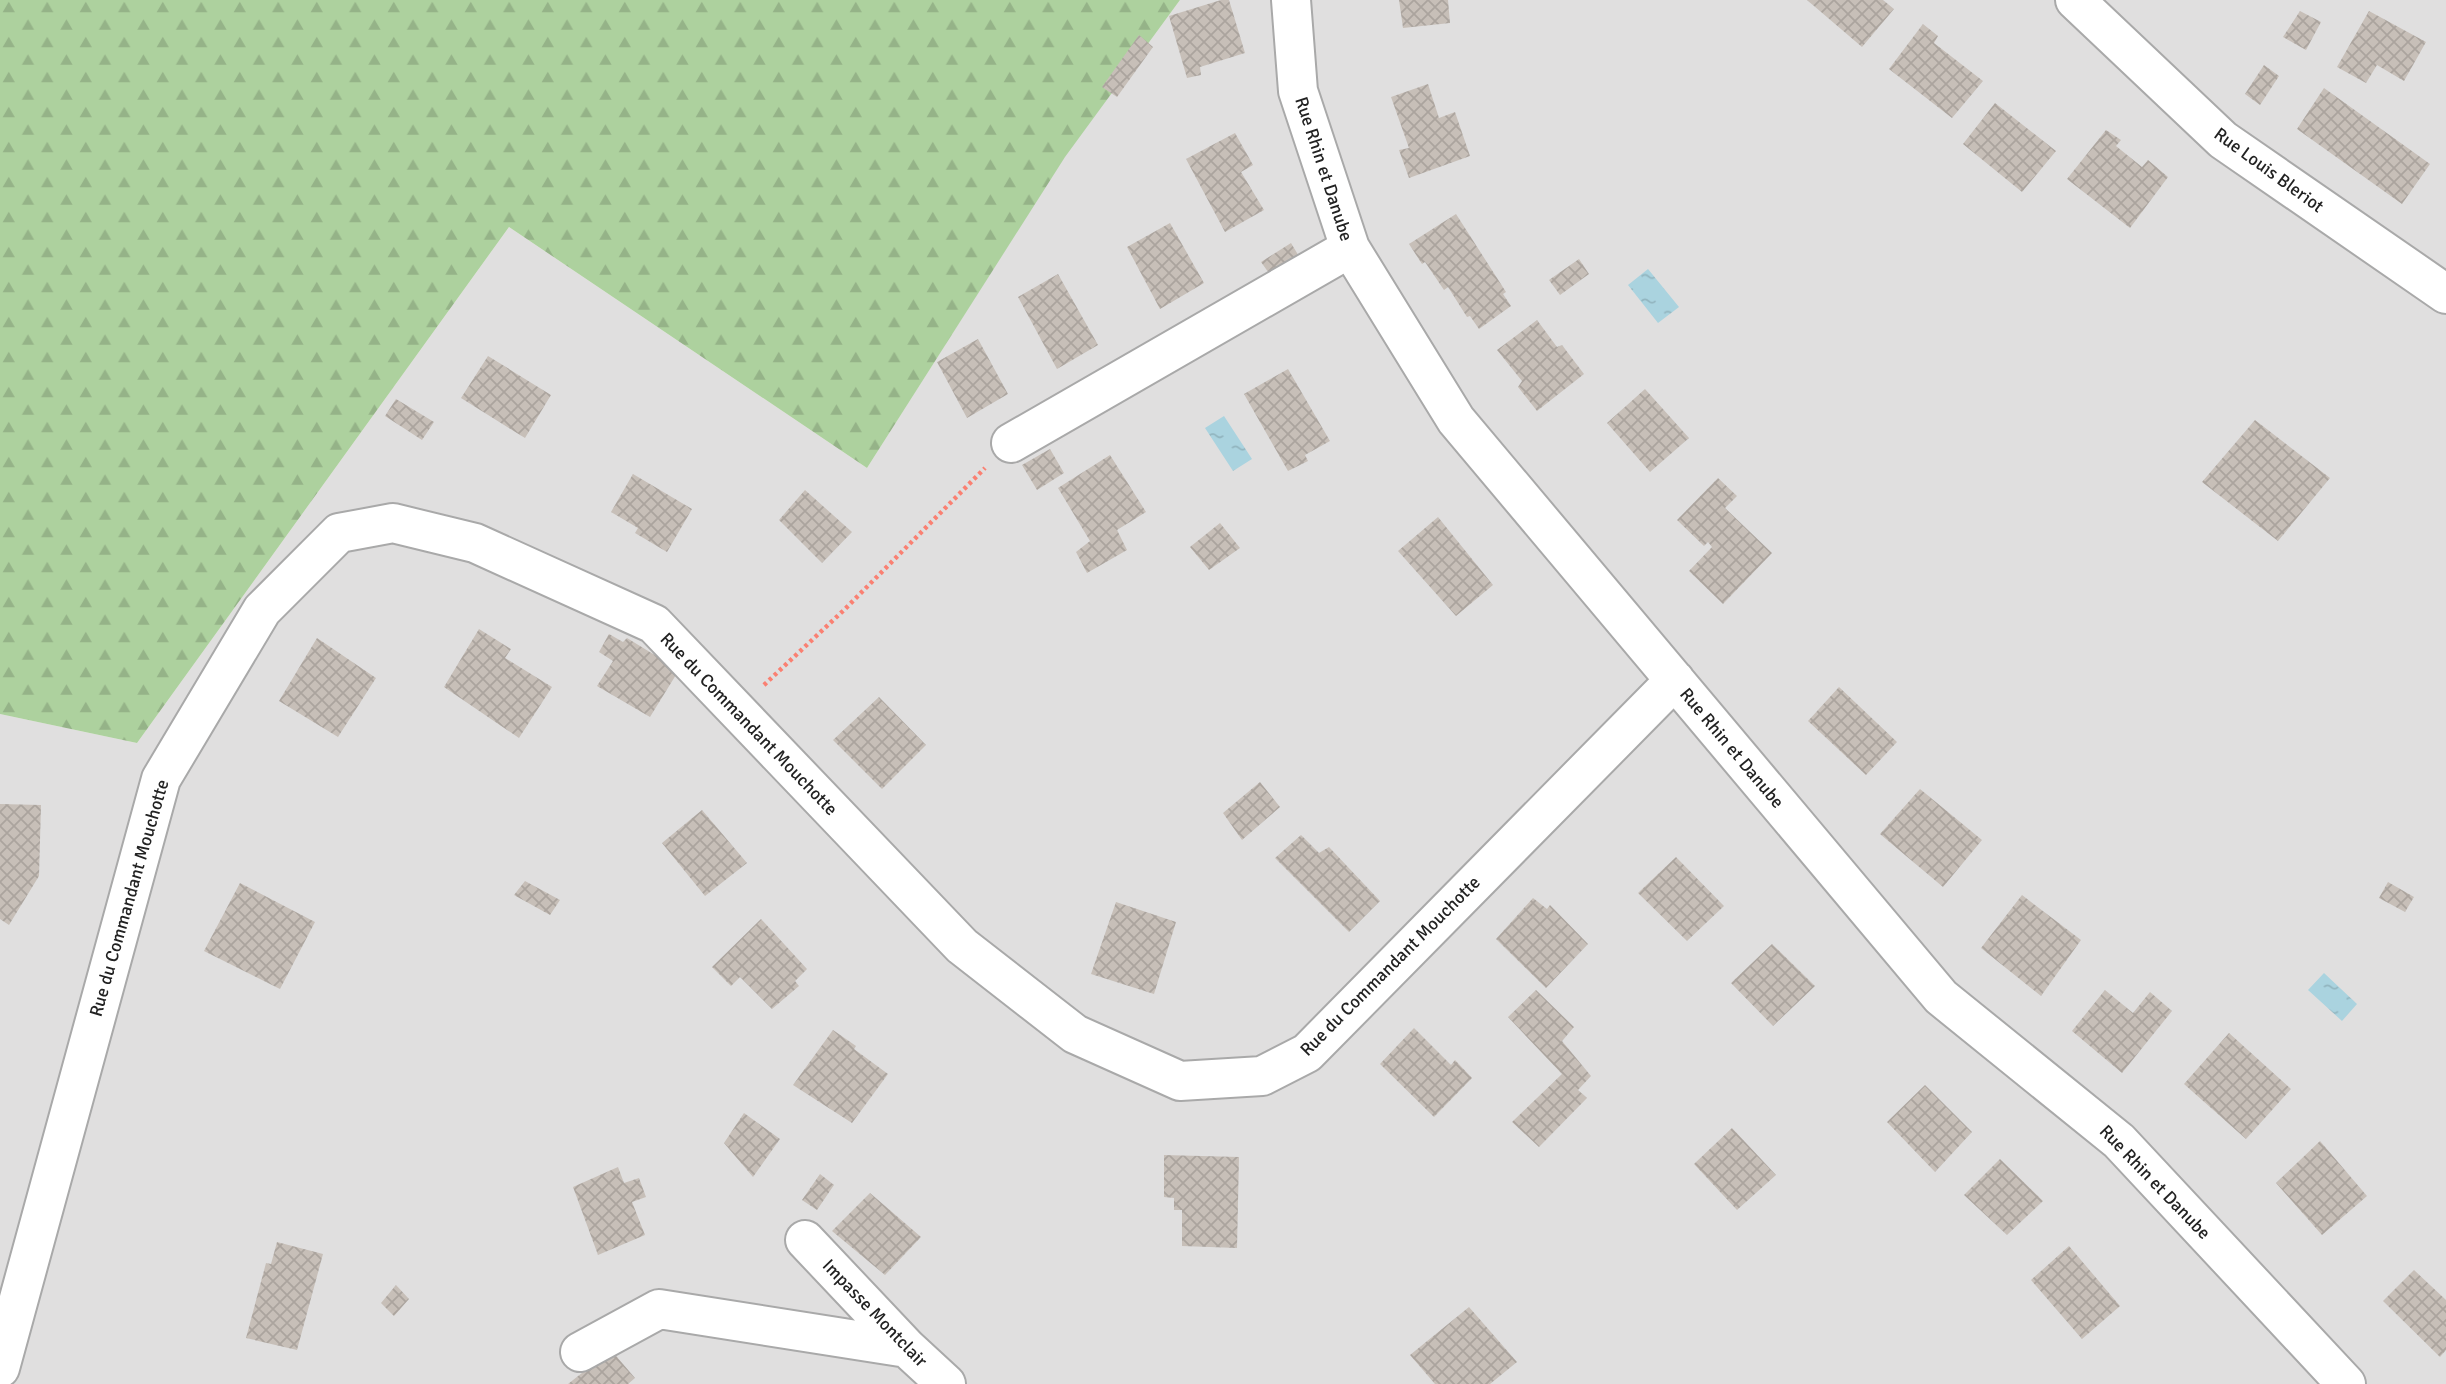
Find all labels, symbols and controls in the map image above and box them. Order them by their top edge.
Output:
street label: Rue Rhin et Danube [1290,94,1358,244]
street label: Rue Louis Bleriot [2210,123,2328,217]
street label: Rue du Commandant Mouchotte [656,628,842,820]
street label: Rue Rhin et Danube [1675,683,1789,813]
street label: Rue du Commandant Mouchotte [85,777,173,1019]
street label: Rue du Commandant Mouchotte [1295,871,1485,1061]
street label: Rue Rhin et Danube [2095,1120,2215,1244]
street label: Impasse Montclair [818,1255,932,1372]

